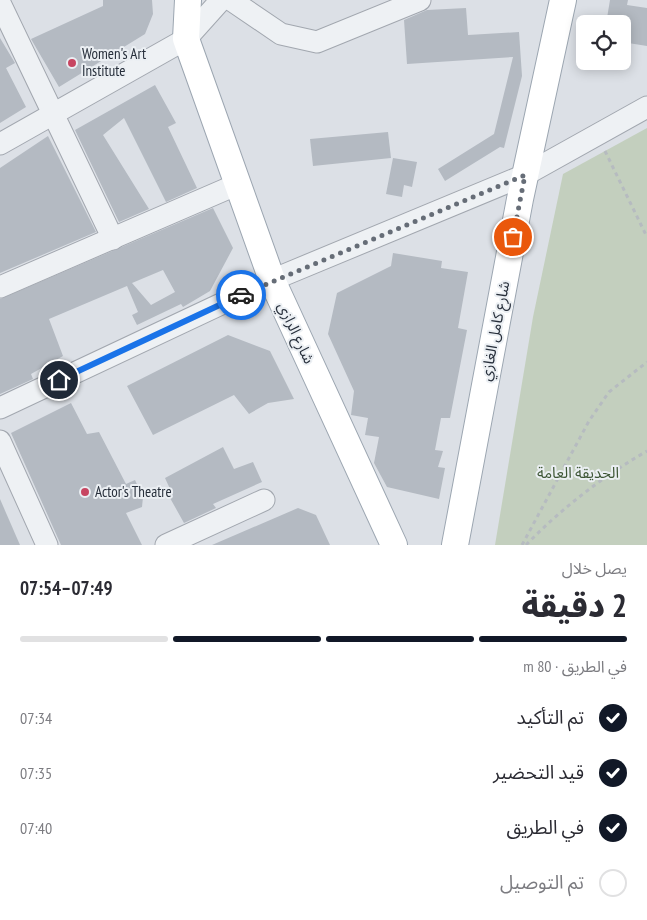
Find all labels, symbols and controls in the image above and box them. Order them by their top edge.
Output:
map controls [576,15,631,70]
button: locate [576,15,631,70]
place label: Women's Art Institute [82,44,146,80]
marker: Women's Art Institute [66,57,78,69]
pin [492,216,534,258]
icon: bag [499,223,527,251]
courier [216,270,266,320]
street label: شارع كامل الغازي [475,279,517,383]
icon: car [227,281,255,309]
street label: شارع الرازي [271,299,319,368]
pin [38,359,80,401]
icon: home [45,366,73,394]
park label: الحديقة العامة [537,463,619,482]
place label: Actor's Theatre [95,482,172,501]
marker: Actor's Theatre [79,486,91,498]
text: يصل خلال [562,558,627,578]
text: 07:49–07:54 [20,576,113,600]
text: 2 دقيقة [522,584,627,626]
text: في الطريق · 80 m [523,656,627,676]
icon: check [599,704,627,732]
text: تم التأكيد [517,705,584,729]
text: 07:34 [20,708,52,728]
icon: check [599,759,627,787]
text: قيد التحضير [493,760,584,784]
text: 07:35 [20,763,52,783]
icon: check [599,814,627,842]
text: في الطريق [507,815,584,839]
text: 07:40 [20,818,52,838]
text: تم التوصيل [500,870,584,894]

